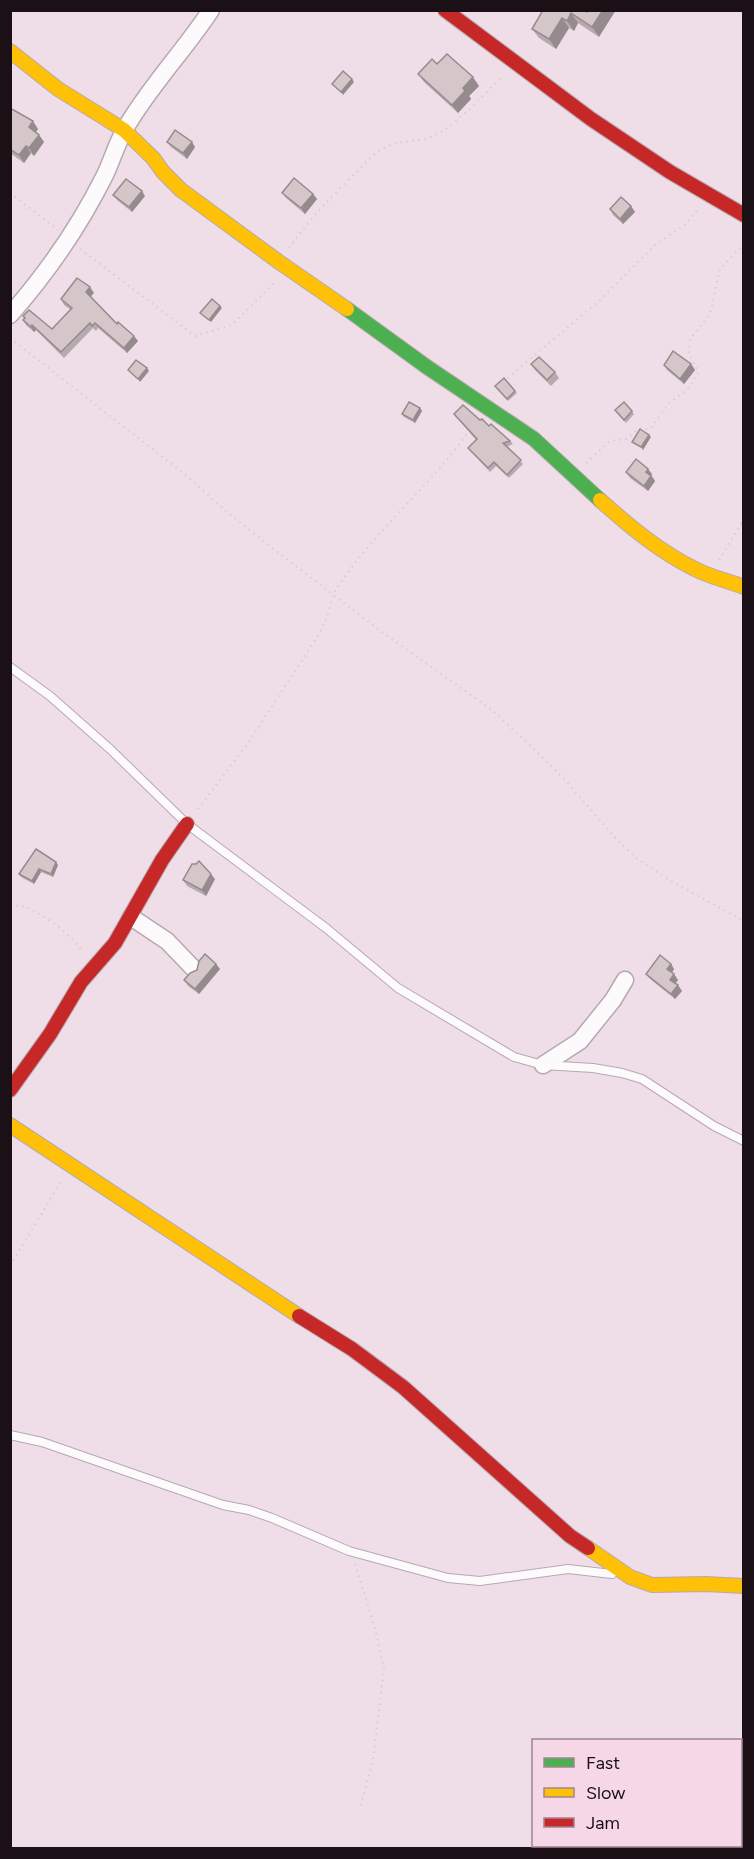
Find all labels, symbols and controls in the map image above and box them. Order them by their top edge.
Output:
legend [532,1739,742,1847]
text: Fast [586,1752,620,1774]
text: Slow [586,1782,625,1804]
text: Jam [586,1812,620,1834]

